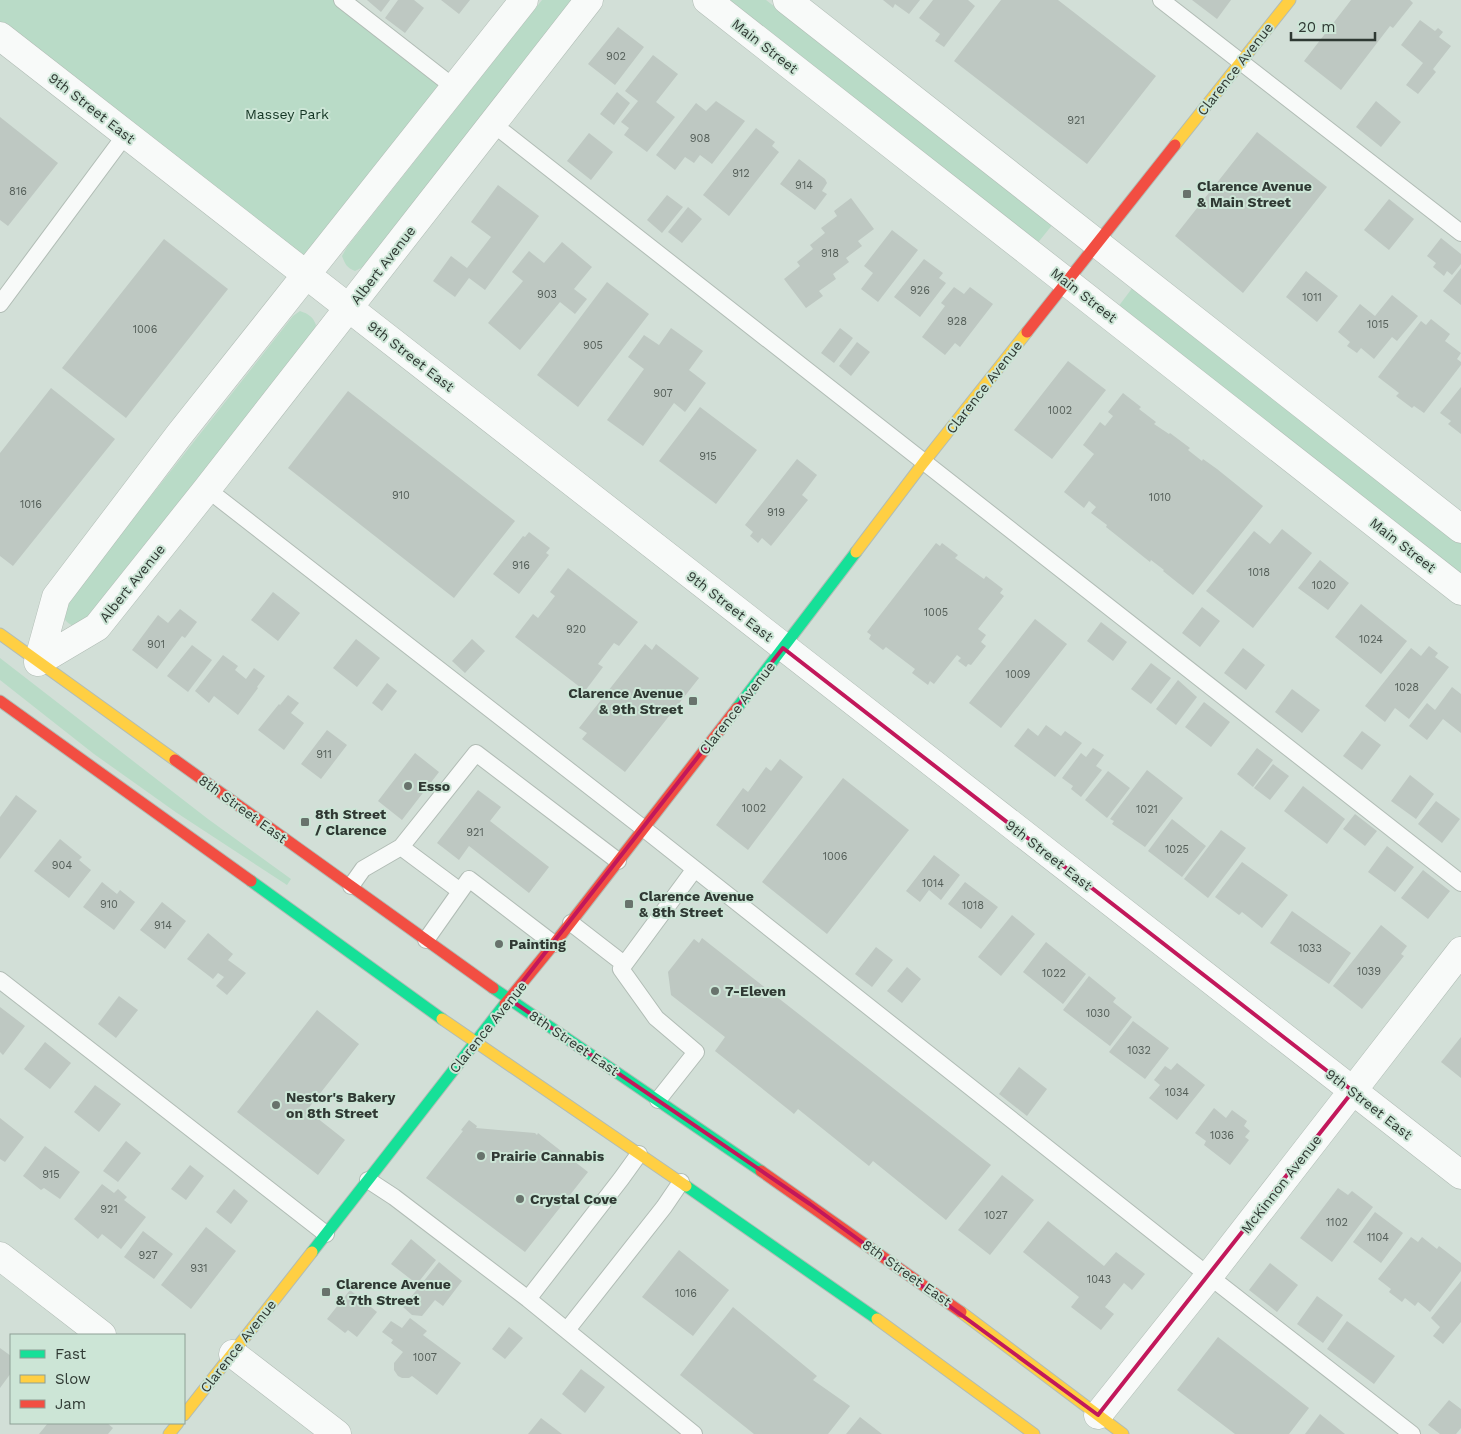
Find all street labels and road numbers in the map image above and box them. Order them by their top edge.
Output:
street label: Main Street [729,15,801,77]
street label: Clarence Avenue [1194,19,1276,119]
street label: 9th Street East [46,69,138,147]
street label: Albert Avenue [347,223,419,307]
street label: Main Street [1048,264,1120,326]
street label: 9th Street East [365,317,457,395]
street label: Clarence Avenue [943,337,1025,437]
street label: Main Street [1367,514,1439,576]
street label: Albert Avenue [96,541,168,625]
street label: 9th Street East [684,567,776,645]
street label: Clarence Avenue [696,658,778,758]
street label: 8th Street East [196,772,290,846]
street label: 9th Street East [1003,816,1095,894]
street label: Clarence Avenue [446,978,530,1076]
street label: 8th Street East [526,1007,622,1079]
street label: 9th Street East [1323,1065,1415,1143]
street label: McKinnon Avenue [1238,1132,1324,1236]
street label: 8th Street East [859,1236,955,1310]
street label: Clarence Avenue [197,1296,279,1396]

